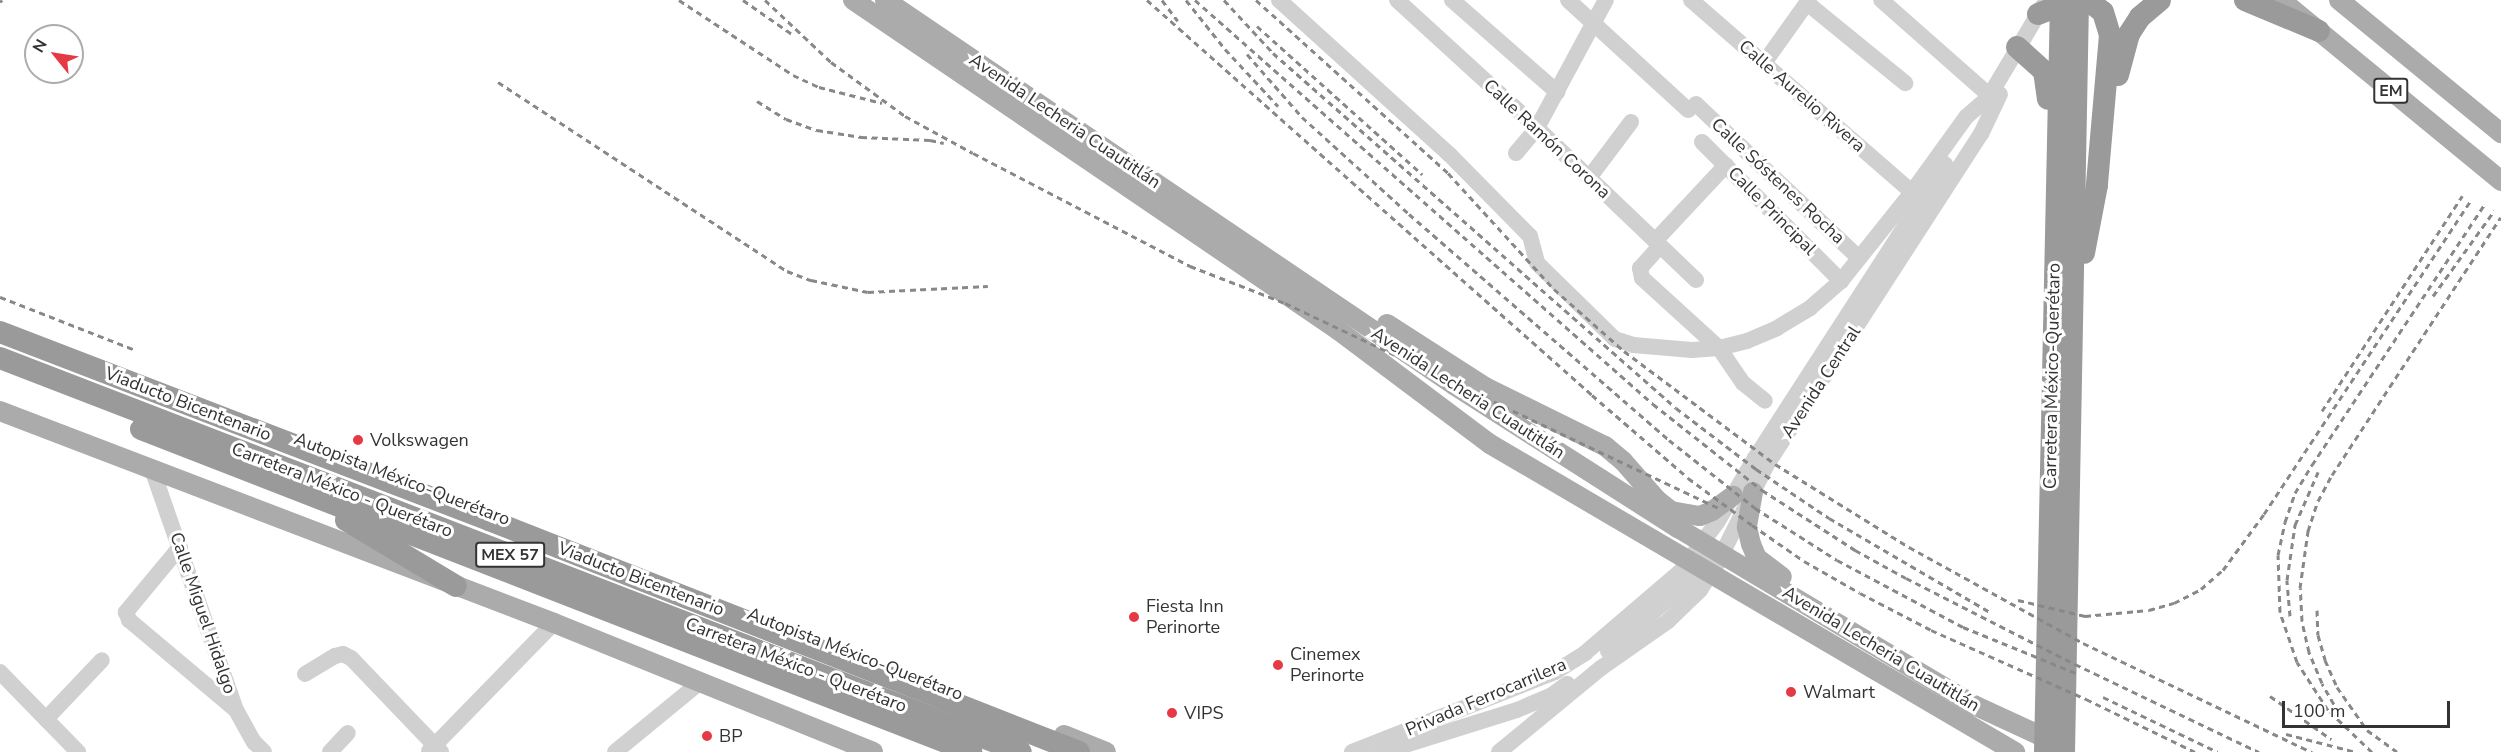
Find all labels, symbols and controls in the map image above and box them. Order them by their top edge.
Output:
north arrow [24,24,84,84]
text: N [28,35,53,57]
street label: Calle Aurelio Rivera [1734,35,1870,157]
street label: Avenida Lecheria Cuautitlán [965,49,1165,193]
street label: Calle Ramón Corona [1479,75,1615,203]
road number: EM [2373,78,2409,104]
street label: Calle Sóstenes Rocha [1707,114,1849,248]
street label: Calle Principal [1723,162,1821,260]
street label: Carretera México-Querétaro [2039,263,2065,489]
street label: Avenida Lecheria Cuautitlán [1367,322,1569,464]
street label: Avenida Central [1777,322,1865,442]
street label: Viaducto Bicentenario [102,362,274,446]
street label: Autopista México-Querétaro [291,428,513,530]
place label: Volkswagen [370,429,469,451]
marker: Volkswagen [351,433,365,447]
street label: Carretera México - Querétaro [228,438,456,542]
street label: Calle Miguel Hidalgo [165,529,241,697]
street label: Viaducto Bicentenario [555,537,727,621]
road number: MEX 57 [474,542,546,568]
street label: Avenida Lecheria Cuautitlán [1779,582,1983,716]
place label: Fiesta Inn Perinorte [1146,596,1224,638]
street label: Autopista México-Querétaro [744,603,966,705]
marker: Fiesta Inn Perinorte [1127,610,1141,624]
street label: Carretera México - Querétaro [682,613,910,717]
place label: Cinemex Perinorte [1290,644,1364,686]
street label: Privada Ferrocarrilera [1402,653,1570,741]
marker: Cinemex Perinorte [1271,658,1285,672]
place label: Walmart [1803,681,1875,703]
marker: Walmart [1784,685,1798,699]
scale bar [2285,689,2453,727]
text: 100 m [2293,699,2345,723]
place label: VIPS [1184,702,1223,724]
marker: VIPS [1165,706,1179,720]
place label: BP [719,725,743,747]
marker: BP [700,729,714,743]

